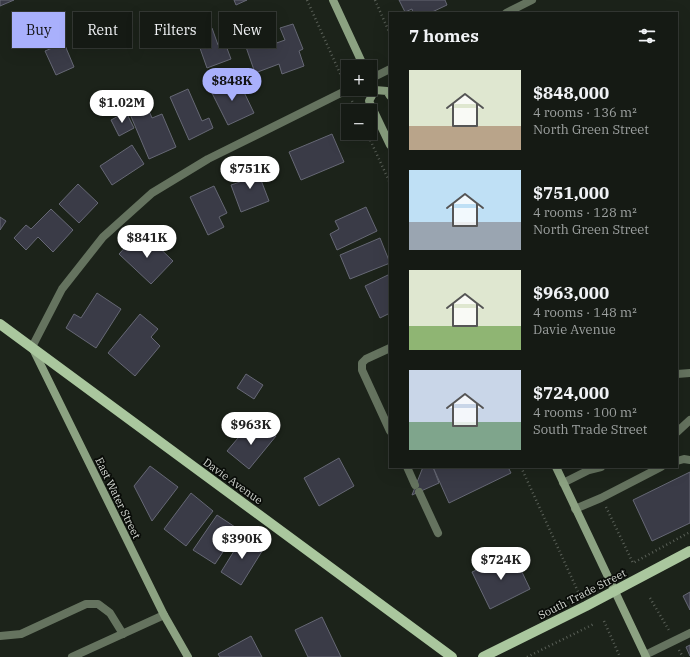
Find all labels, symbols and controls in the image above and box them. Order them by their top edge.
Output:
chip: Buy [12,12,65,48]
chip: Rent [73,12,132,48]
chip: Filters [140,12,211,48]
chip: New [219,12,276,48]
text: 7 homes [409,25,479,47]
icon: filters [636,25,658,47]
map controls [341,60,377,140]
button: + [341,60,377,96]
pin: $848K [204,68,260,102]
text: $848K [211,72,253,89]
text: $848,000 [533,82,609,104]
icon: home [441,86,489,134]
pin: $1.02M [89,90,155,124]
text: $1.02M [99,94,145,111]
button: − [341,104,377,140]
text: 4 rooms · 136 m² [533,104,637,121]
text: North Green Street [533,121,649,138]
pin: $751K [222,156,278,190]
text: $751K [229,160,271,177]
text: $751,000 [533,182,609,204]
icon: home [441,186,489,234]
text: 4 rooms · 128 m² [533,204,637,221]
text: North Green Street [533,221,649,238]
pin: $841K [119,225,175,259]
text: $841K [126,229,168,246]
text: $963,000 [533,282,609,304]
icon: home [441,286,489,334]
text: 4 rooms · 148 m² [533,304,637,321]
text: Davie Avenue [533,321,616,338]
text: $724,000 [533,382,609,404]
icon: home [441,386,489,434]
text: 4 rooms · 100 m² [533,404,637,421]
pin: $963K [223,412,279,446]
text: $963K [230,416,272,433]
text: South Trade Street [533,421,647,438]
street label: East Water Street [92,455,144,541]
street label: Davie Avenue [201,455,266,507]
pin: $390K [214,526,270,560]
text: $390K [221,530,263,547]
pin: $724K [473,547,529,581]
text: $724K [480,551,522,568]
street label: South Trade Street [536,566,628,622]

